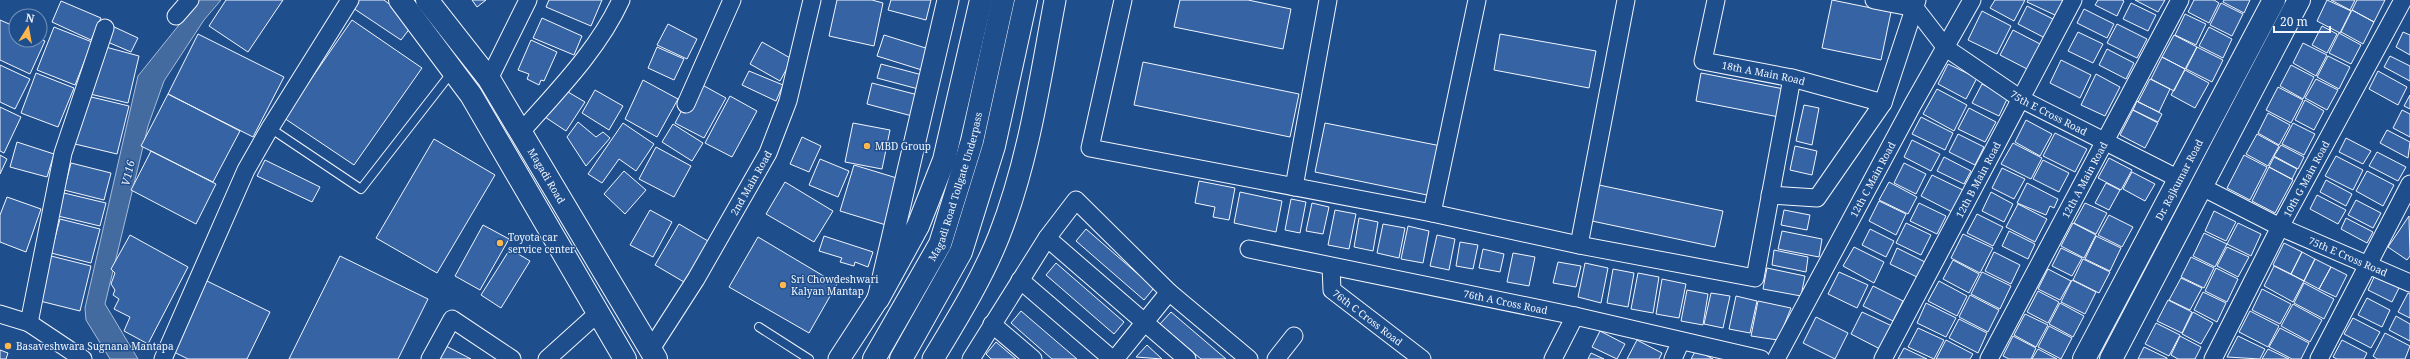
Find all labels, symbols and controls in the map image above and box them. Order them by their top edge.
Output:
north arrow [8,8,48,48]
scale bar [2274,8,2330,34]
text: N [24,10,36,26]
text: 20 m [2280,13,2308,30]
street label: 18th A Main Road [1721,58,1807,88]
street label: 75th E Cross Road [2008,87,2090,138]
street label: Magadi Road Tollgate Underpass [925,110,985,263]
street label: Dr. Rajkumar Road [2152,137,2206,223]
street label: 10th G Main Road [2280,138,2333,219]
place label: MBD Group [875,139,931,153]
street label: 12th C Main Road [1847,139,1899,220]
street label: 12th B Main Road [1952,139,2004,220]
street label: 12th A Main Road [2058,139,2110,220]
marker: MBD Group [862,141,872,151]
street label: Magadi Road [525,145,569,206]
street label: 2nd Main Road [727,148,775,218]
water label: V116 [117,158,138,187]
place label: Toyota car service center [508,230,575,256]
street label: 75th E Cross Road [2306,233,2390,280]
marker: Toyota car service center [495,238,505,248]
place label: Sri Chowdeshwari Kalyan Mantap [791,272,879,298]
marker: Sri Chowdeshwari Kalyan Mantap [778,280,788,290]
street label: 76th C Cross Road [1330,286,1406,349]
street label: 76th A Cross Road [1462,286,1549,317]
place label: Basaveshwara Sugnana Mantapa [16,339,174,353]
marker: Basaveshwara Sugnana Mantapa [3,341,13,351]

